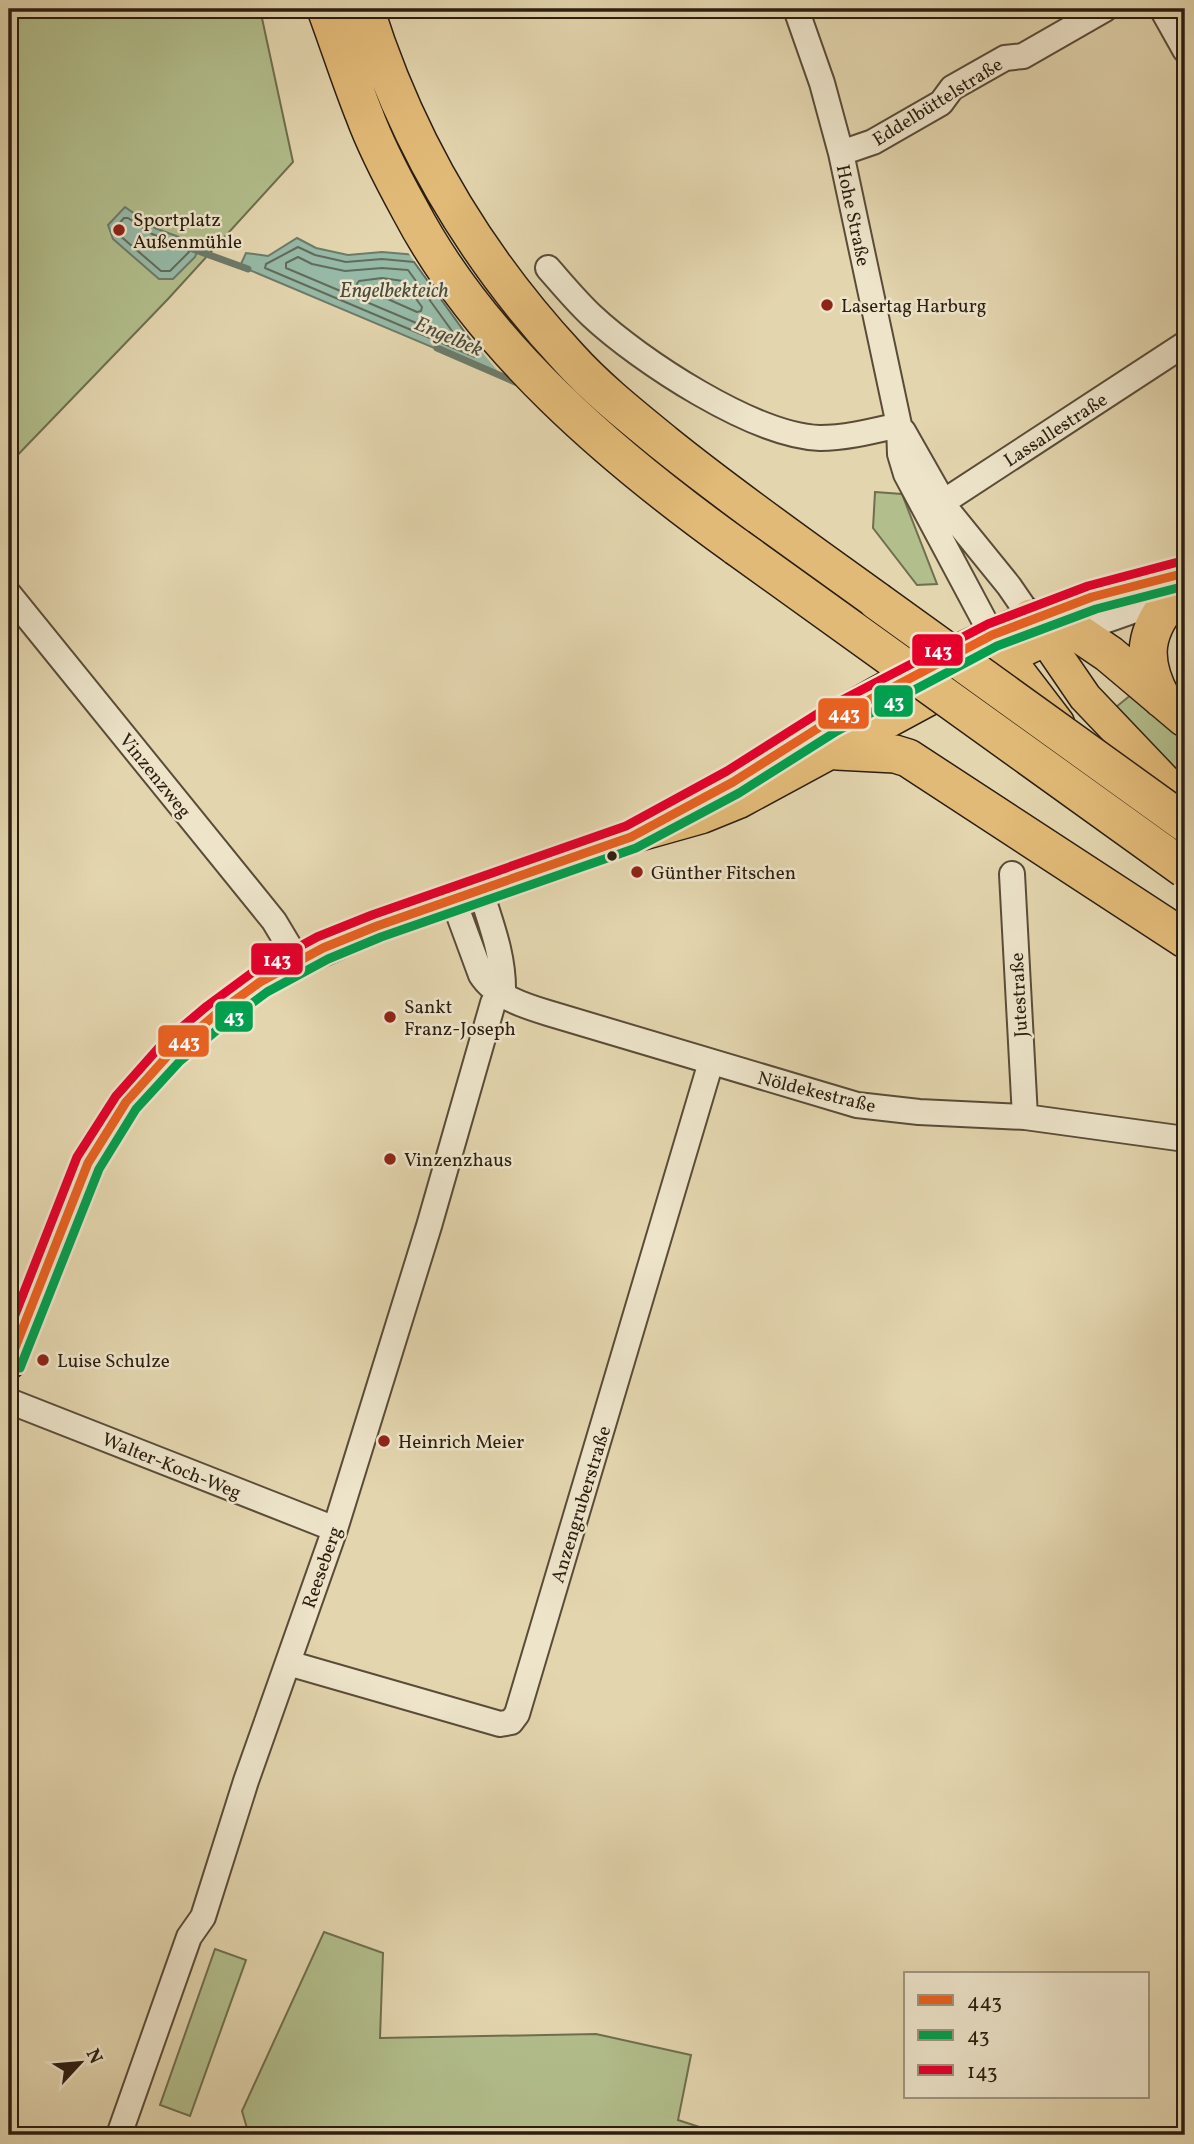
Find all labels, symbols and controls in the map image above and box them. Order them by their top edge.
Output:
street label: Eddelbüttelstraße [868,52,1008,153]
street label: Hohe Straße [829,162,875,269]
place label: Sportplatz Außenmühle [133,208,242,256]
marker: Sportplatz Außenmühle [111,222,127,238]
water label: Engelbekteich [339,277,449,306]
place label: Lasertag Harburg [841,294,986,320]
marker: Lasertag Harburg [819,297,835,313]
water label: Engelbek [410,310,487,365]
street label: Lassallestraße [999,387,1113,474]
line badge: 143 [911,633,964,667]
text: 143 [924,639,952,665]
line badge: 43 [873,684,914,718]
text: 43 [884,690,904,716]
line badge: 443 [817,697,870,730]
text: 443 [828,702,860,728]
street label: Vinzenzweg [112,729,197,824]
unlabelled marker [605,849,619,863]
place label: Günther Fitschen [651,861,796,887]
marker: Günther Fitschen [629,864,645,880]
line badge: 143 [250,942,304,976]
text: 143 [263,948,291,974]
street label: Jutestraße [1005,952,1035,1038]
place label: Sankt Franz-Joseph [404,995,516,1043]
line badge: 43 [214,1000,254,1033]
text: 43 [224,1005,244,1031]
marker: Sankt Franz-Joseph [382,1009,398,1025]
line badge: 443 [157,1024,210,1058]
text: 443 [168,1030,200,1056]
street label: Nöldekestraße [755,1066,878,1120]
place label: Vinzenzhaus [404,1148,512,1174]
marker: Vinzenzhaus [382,1151,398,1167]
place label: Luise Schulze [57,1349,170,1375]
marker: Luise Schulze [35,1352,51,1368]
street label: Anzengruberstraße [546,1423,618,1586]
street label: Walter-Koch-Weg [98,1427,245,1507]
place label: Heinrich Meier [398,1430,524,1456]
marker: Heinrich Meier [376,1433,392,1449]
street label: Reeseberg [297,1523,349,1612]
legend [904,1972,1148,2098]
text: 443 [967,1988,1002,2017]
text: 43 [967,2022,989,2051]
north arrow [46,2028,116,2098]
text: N [79,2045,108,2069]
text: 143 [967,2058,998,2087]

